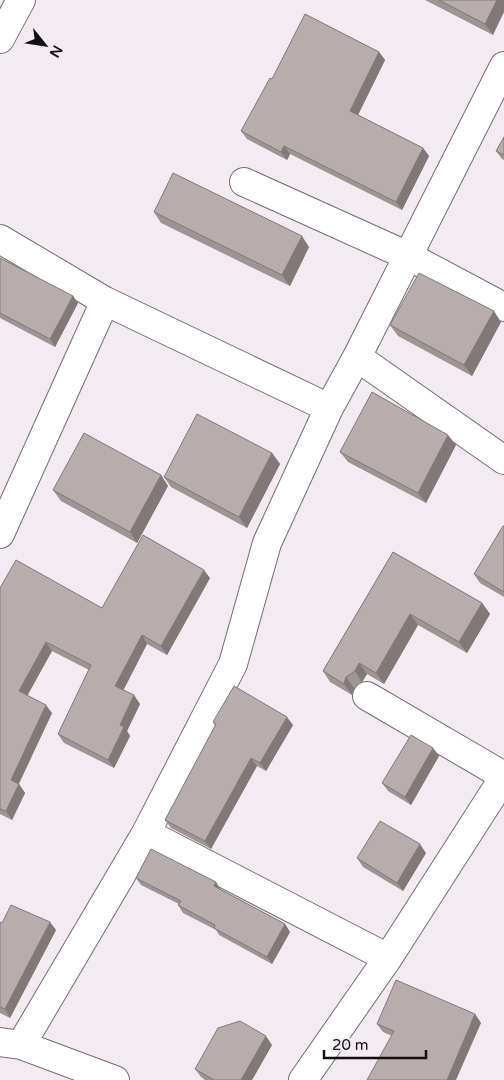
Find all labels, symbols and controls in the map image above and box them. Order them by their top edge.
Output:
north arrow [20,20,70,70]
text: N [46,42,66,60]
scale bar [324,1028,426,1060]
text: 20 m [332,1036,369,1054]

